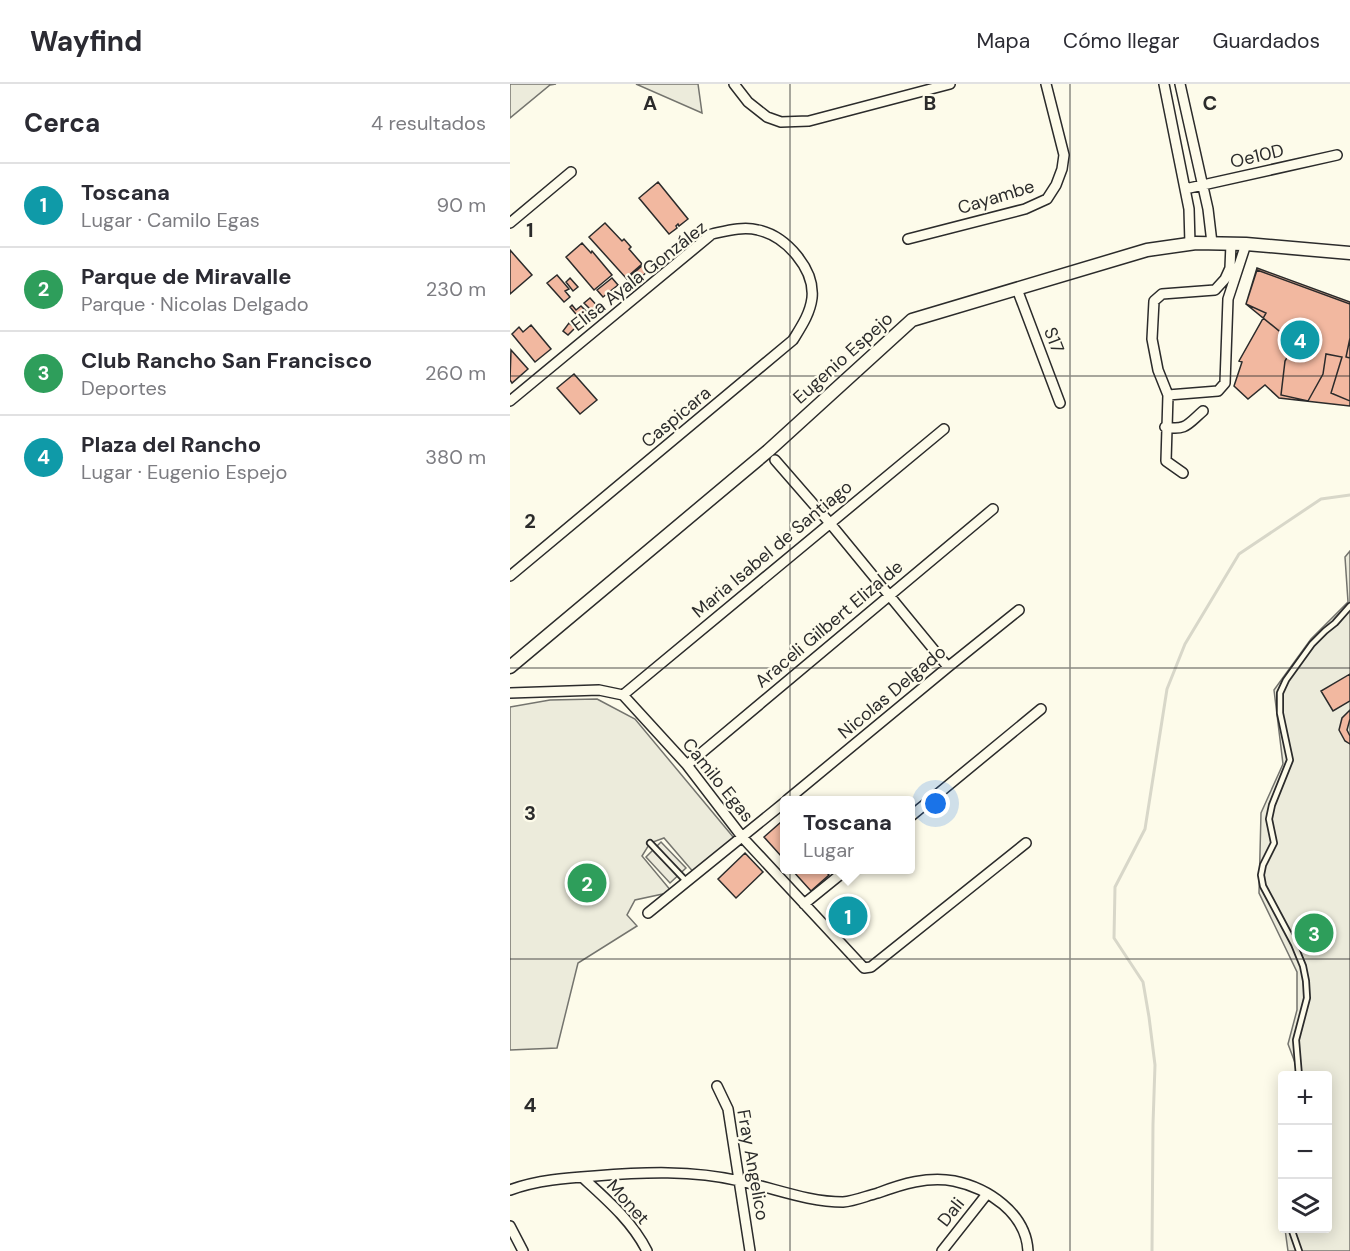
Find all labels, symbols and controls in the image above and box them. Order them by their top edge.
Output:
text: Wayfind [30,23,142,60]
text: Mapa [976,27,1030,55]
text: Cómo llegar [1063,27,1180,55]
text: Guardados [1213,27,1320,55]
text: A [643,90,657,116]
text: B [924,90,936,116]
text: C [1203,90,1217,116]
text: Cerca [24,106,100,140]
text: 4 resultados [371,110,486,136]
street label: Oe10D [1228,138,1286,174]
street label: Cayambe [955,174,1037,220]
text: Toscana [81,178,170,207]
text: 1 [40,192,47,218]
text: 90 m [437,192,486,218]
text: Lugar · Camilo Egas [81,207,260,233]
street label: Elisa Ayala González [566,215,712,337]
text: 1 [526,217,534,243]
text: Parque de Miravalle [81,262,291,291]
text: 2 [38,276,49,302]
text: 230 m [426,276,486,302]
text: Parque · Nicolas Delgado [81,291,309,317]
street label: Eugenio Espejo [788,307,898,409]
pin: 4 [1280,318,1320,362]
street label: S17 [1038,324,1070,356]
text: Club Rancho San Francisco [81,346,372,375]
text: 3 [37,360,50,386]
text: 260 m [425,360,486,386]
text: Deportes [81,375,167,401]
street label: Caspicara [636,381,716,453]
text: Plaza del Rancho [81,430,261,459]
text: 4 [37,444,50,470]
text: 380 m [425,444,486,470]
text: Lugar · Eugenio Espejo [81,459,287,485]
street label: Maria Isabel de Santiago [687,475,857,623]
text: 2 [524,508,536,534]
street label: Araceli Gilbert Elizalde [750,555,908,693]
street label: Nicolas Delgado [833,640,951,744]
street label: Camilo Egas [677,733,759,827]
your location [921,789,950,818]
popup [780,796,915,874]
text: 3 [524,800,536,826]
text: Toscana [803,808,892,837]
text: Lugar [803,837,854,863]
pin: 2 [568,860,607,906]
pin: 1 [828,894,868,938]
pin: 3 [1294,910,1334,956]
map controls [1278,1071,1332,1233]
button: + [1278,1071,1332,1125]
text: 4 [524,1092,537,1118]
street label: Fray Angelico [731,1108,775,1222]
button: − [1278,1125,1332,1179]
street label: Monet [601,1174,655,1230]
button: layers [1278,1179,1332,1233]
street label: Dali [932,1193,970,1231]

